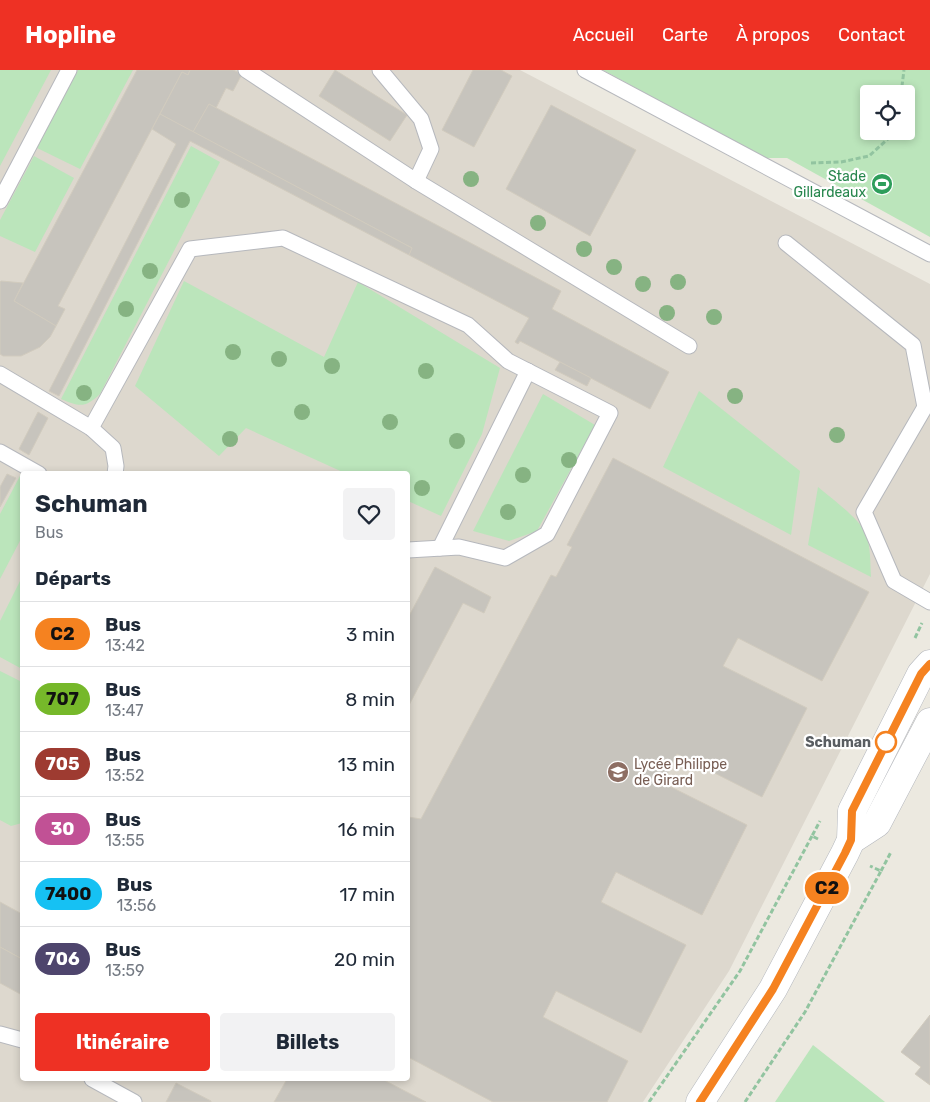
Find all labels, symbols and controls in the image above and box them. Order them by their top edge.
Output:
text: Hopline [25,21,116,49]
text: Accueil [573,24,634,46]
text: Carte [662,24,708,46]
text: À propos [736,24,810,46]
text: Contact [838,24,905,46]
map controls [860,85,915,140]
button: locate [860,85,915,140]
place label: Stade Gillardeaux [794,168,866,201]
sports icon: Stade Gillardeaux [870,172,894,196]
button: heart [343,488,395,540]
text: Schuman [35,490,148,518]
text: Bus [35,523,63,542]
text: Départs [35,567,111,590]
text: Bus [105,613,141,636]
text: C2 [50,623,75,645]
text: 3 min [346,623,395,646]
text: 13:42 [105,636,145,655]
text: Bus [105,678,141,701]
text: 707 [46,688,79,710]
text: 8 min [345,688,395,711]
text: 13:47 [105,701,143,720]
marker: Schuman [875,731,897,753]
place label: Schuman [805,734,871,751]
text: Bus [105,743,141,766]
text: 705 [45,753,80,775]
text: 13 min [338,753,395,776]
place label: Lycée Philippe de Girard [634,756,727,789]
school or university icon: Lycée Philippe de Girard [606,760,630,784]
text: 13:52 [105,766,144,785]
text: Bus [105,808,141,831]
text: 30 [50,818,75,840]
text: 16 min [338,818,395,841]
text: 13:55 [105,831,145,850]
line badge: C2 [804,872,850,904]
text: Bus [117,873,153,896]
text: C2 [815,877,839,899]
text: 7400 [45,883,92,905]
text: 17 min [339,883,395,906]
text: 13:56 [117,896,156,915]
text: Bus [105,938,141,961]
text: 706 [45,948,80,970]
text: 20 min [334,948,395,971]
text: 13:59 [105,961,145,980]
button: Itinéraire [35,1013,210,1071]
button: Billets [220,1013,395,1071]

